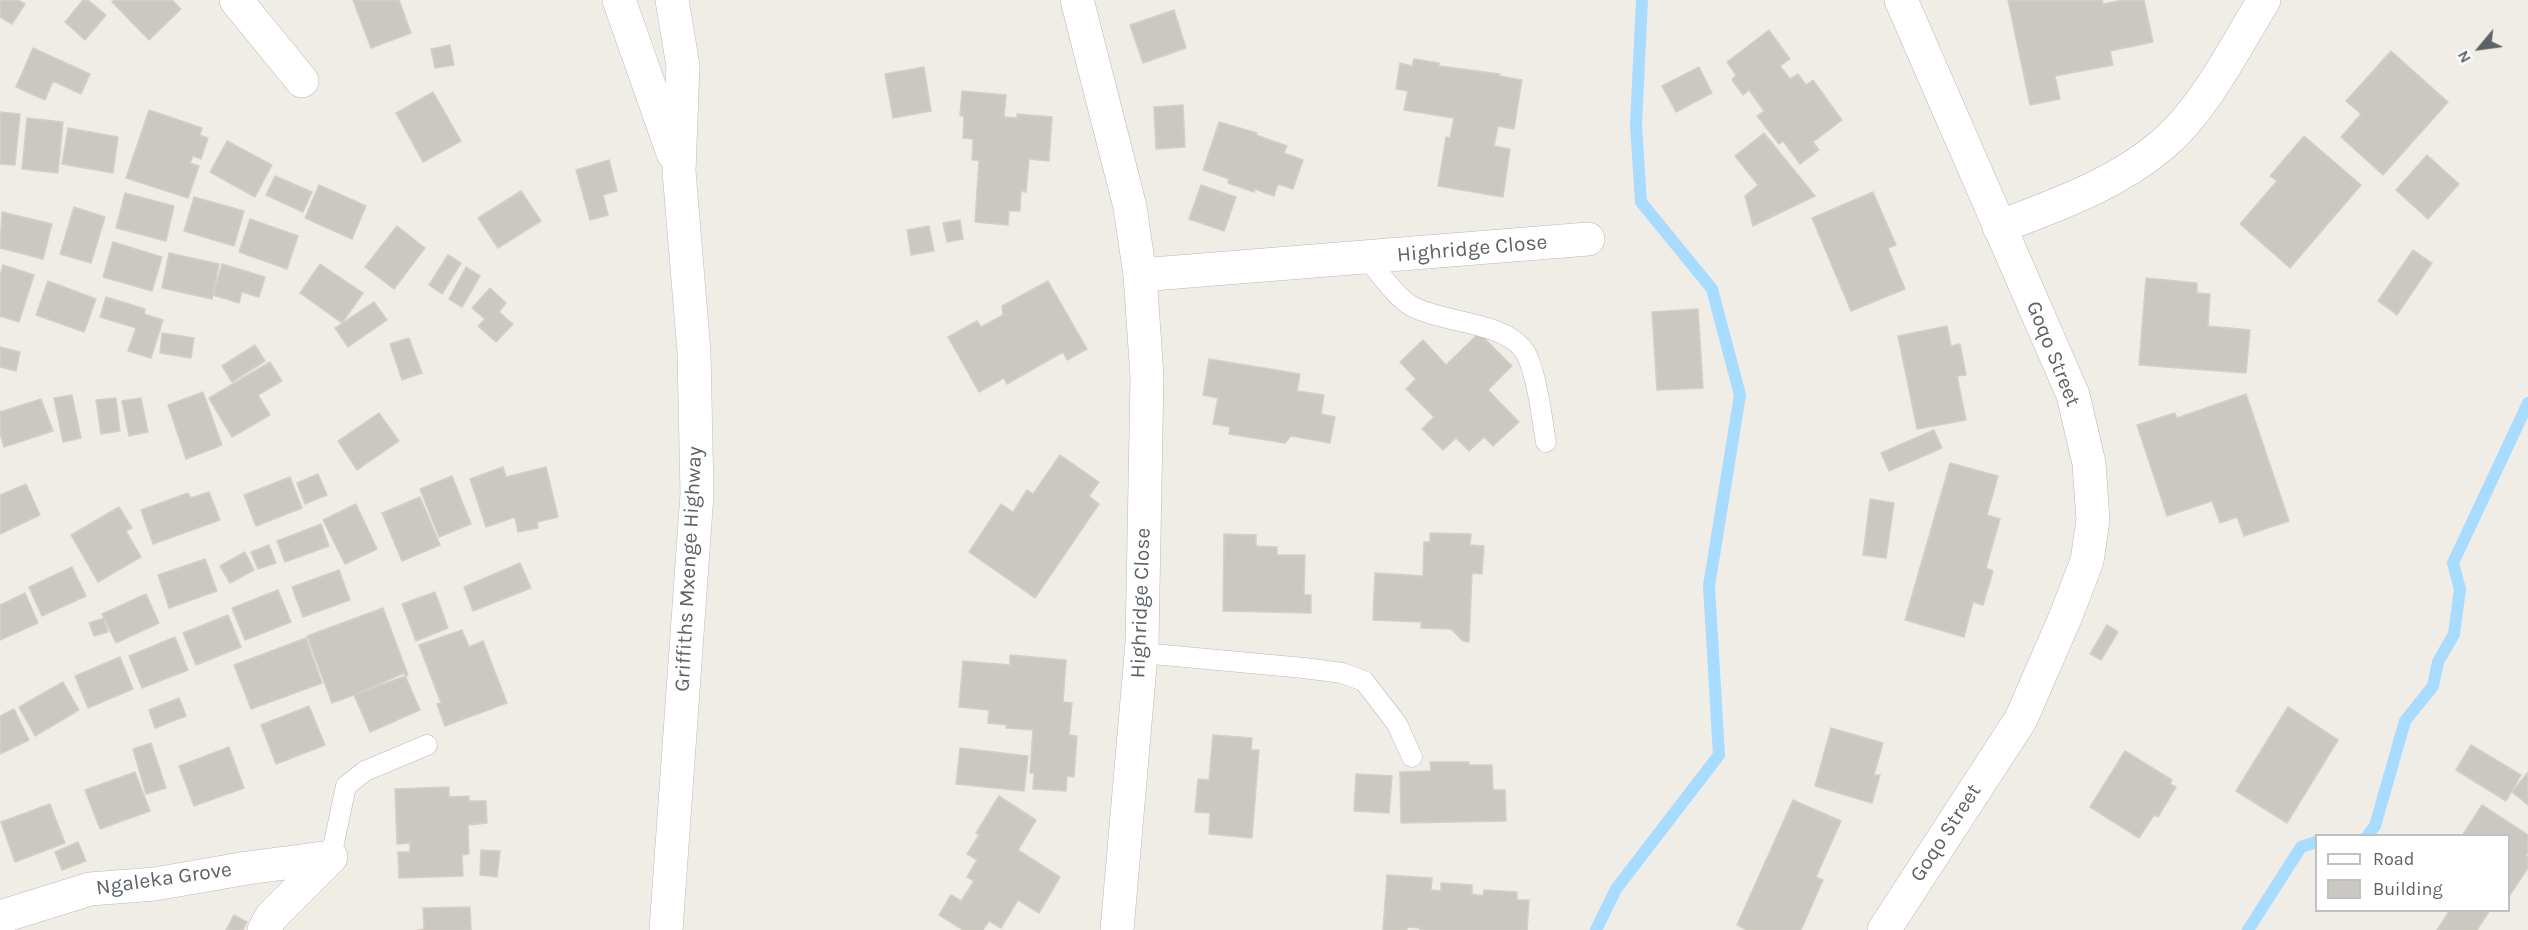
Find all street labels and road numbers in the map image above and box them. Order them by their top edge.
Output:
street label: Highridge Close [1396,230,1548,268]
street label: Goqo Street [2020,298,2086,410]
street label: Griffiths Mxenge Highway [670,446,708,692]
street label: Highridge Close [1126,527,1156,679]
street label: Goqo Street [1905,779,1987,887]
street label: Ngaleka Grove [95,857,233,901]

